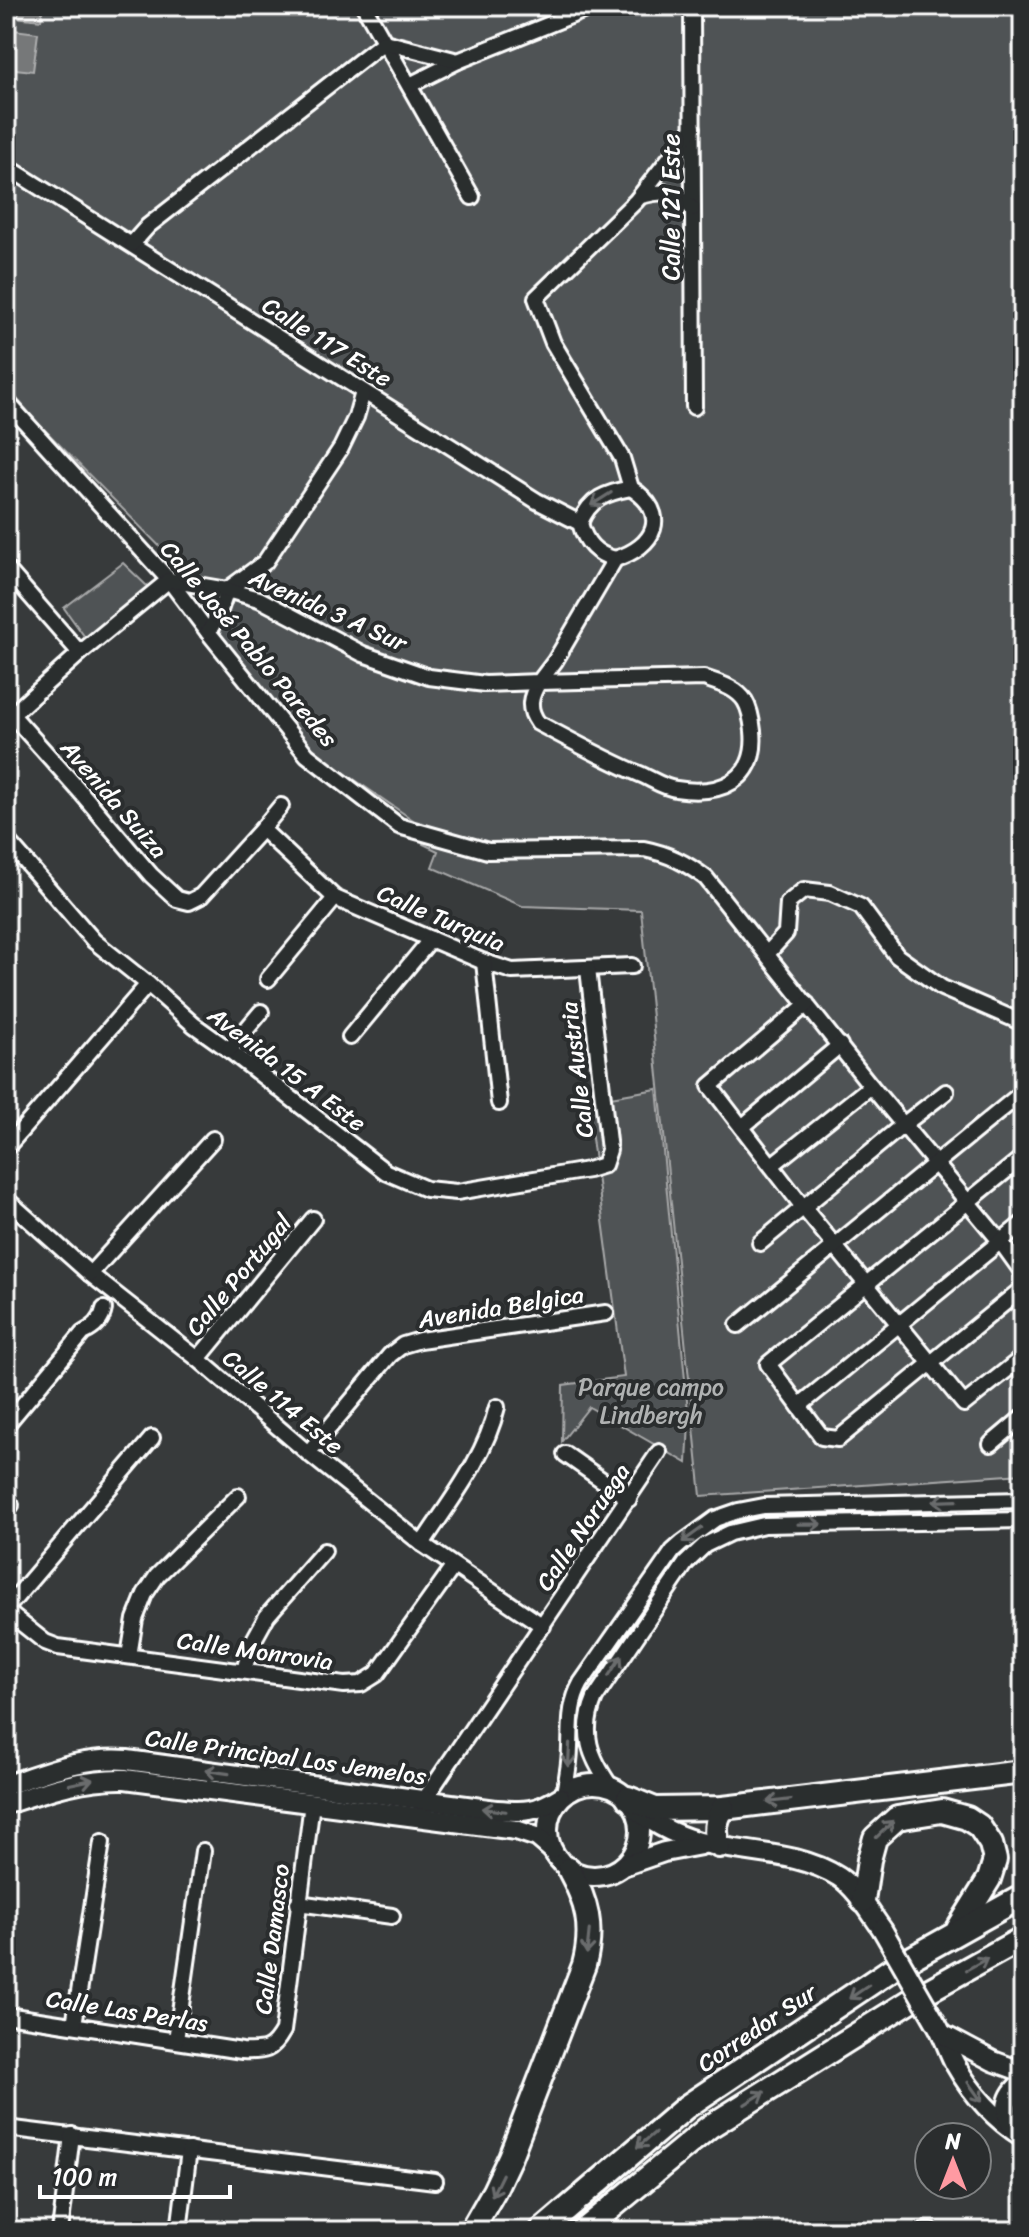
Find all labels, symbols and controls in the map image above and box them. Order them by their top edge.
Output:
street label: Calle 121 Este [650,133,692,281]
street label: Calle 117 Este [254,285,400,399]
one-way arrow [590,491,612,508]
street label: Calle José Pablo Paredes [149,531,349,757]
street label: Avenida 3 A Sur [241,556,416,664]
street label: Avenida Suiza [49,729,178,869]
street label: Calle Turquia [370,872,512,964]
street label: Avenida 15 A Este [198,994,376,1143]
street label: Calle Austria [548,999,606,1140]
street label: Calle Portugal [175,1203,304,1346]
street label: Avenida Belgica [414,1273,587,1341]
street label: Calle 114 Este [213,1338,353,1466]
park label: Parque campo Lindbergh [578,1366,724,1436]
street label: Calle Noruega [524,1454,642,1600]
one-way arrow [932,1494,959,1509]
one-way arrow [796,1516,823,1531]
one-way arrow [682,1526,703,1543]
street label: Calle Monrovia [175,1619,335,1683]
one-way arrow [607,1655,623,1678]
street label: Calle Principal Los Jemelos [143,1716,429,1798]
one-way arrow [562,1741,577,1768]
one-way arrow [204,1764,230,1779]
one-way arrow [67,1774,93,1789]
one-way arrow [767,1794,792,1809]
one-way arrow [481,1802,507,1817]
one-way arrow [875,1820,894,1839]
street label: Calle Damasco [242,1861,302,2017]
one-way arrow [580,1928,595,1955]
one-way arrow [965,1955,989,1971]
street label: Corredor Sur [688,1971,828,2084]
street label: Calle Las Perlas [43,1977,211,2045]
one-way arrow [848,1983,870,2000]
one-way arrow [966,2081,983,2103]
one-way arrow [743,2090,766,2106]
north arrow [913,2121,993,2201]
text: N [944,2122,961,2161]
one-way arrow [636,2131,657,2149]
scale bar [40,2149,230,2199]
text: 100 m [52,2156,117,2198]
one-way arrow [488,2172,504,2196]

